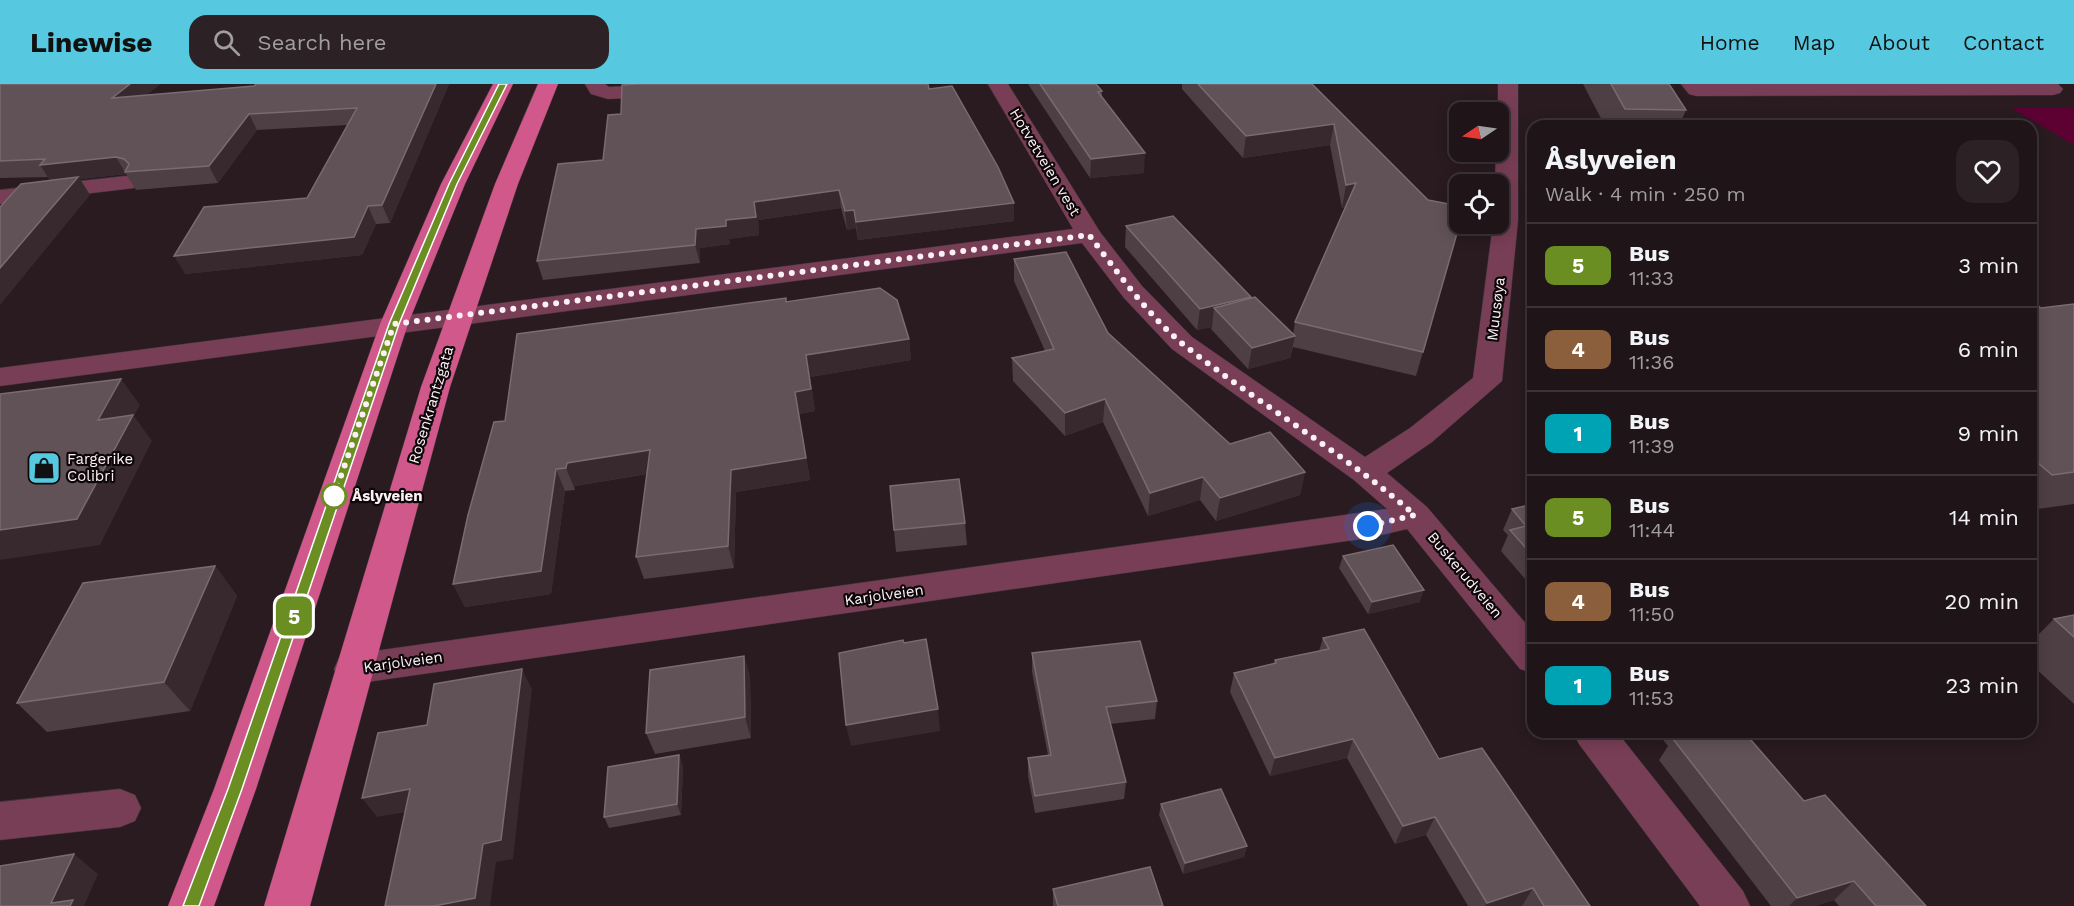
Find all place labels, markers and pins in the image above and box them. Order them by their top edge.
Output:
shop icon: Fargerike Colibri [26,450,62,486]
place label: Fargerike Colibri [67,450,133,485]
marker: Åslyveien [321,483,347,509]
place label: Åslyveien [352,487,423,505]

